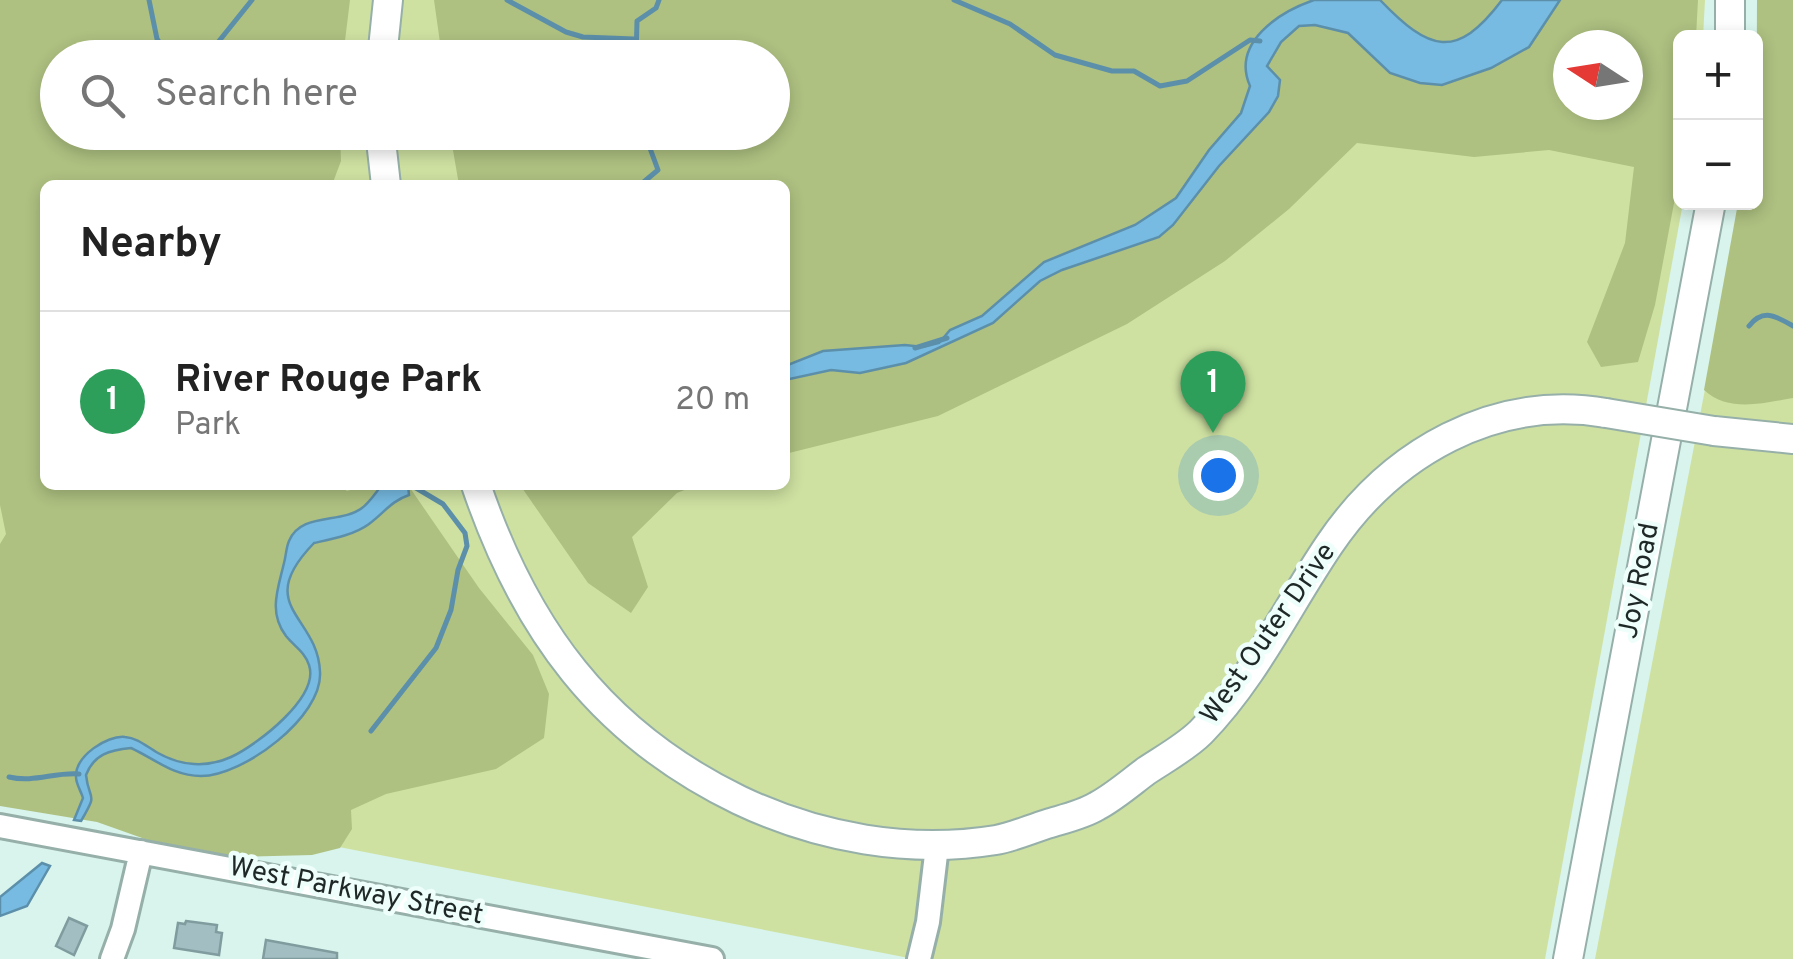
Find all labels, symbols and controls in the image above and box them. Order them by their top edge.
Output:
north arrow [1553,30,1643,120]
map controls [1673,30,1763,210]
button: + [1673,30,1763,120]
search box [40,40,790,150]
icon: search [75,68,130,123]
text: Search here [155,71,358,120]
button: − [1673,120,1763,210]
text: Nearby [80,219,222,272]
pin: 1 [1180,350,1246,433]
text: River Rouge Park [175,357,482,406]
text: 1 [106,381,119,421]
text: 20 m [675,381,750,421]
text: Park [175,406,241,446]
your location [1193,450,1244,501]
street label: Joy Road [1611,520,1669,642]
street label: West Outer Drive [1193,536,1345,732]
street label: West Parkway Street [226,850,486,934]

